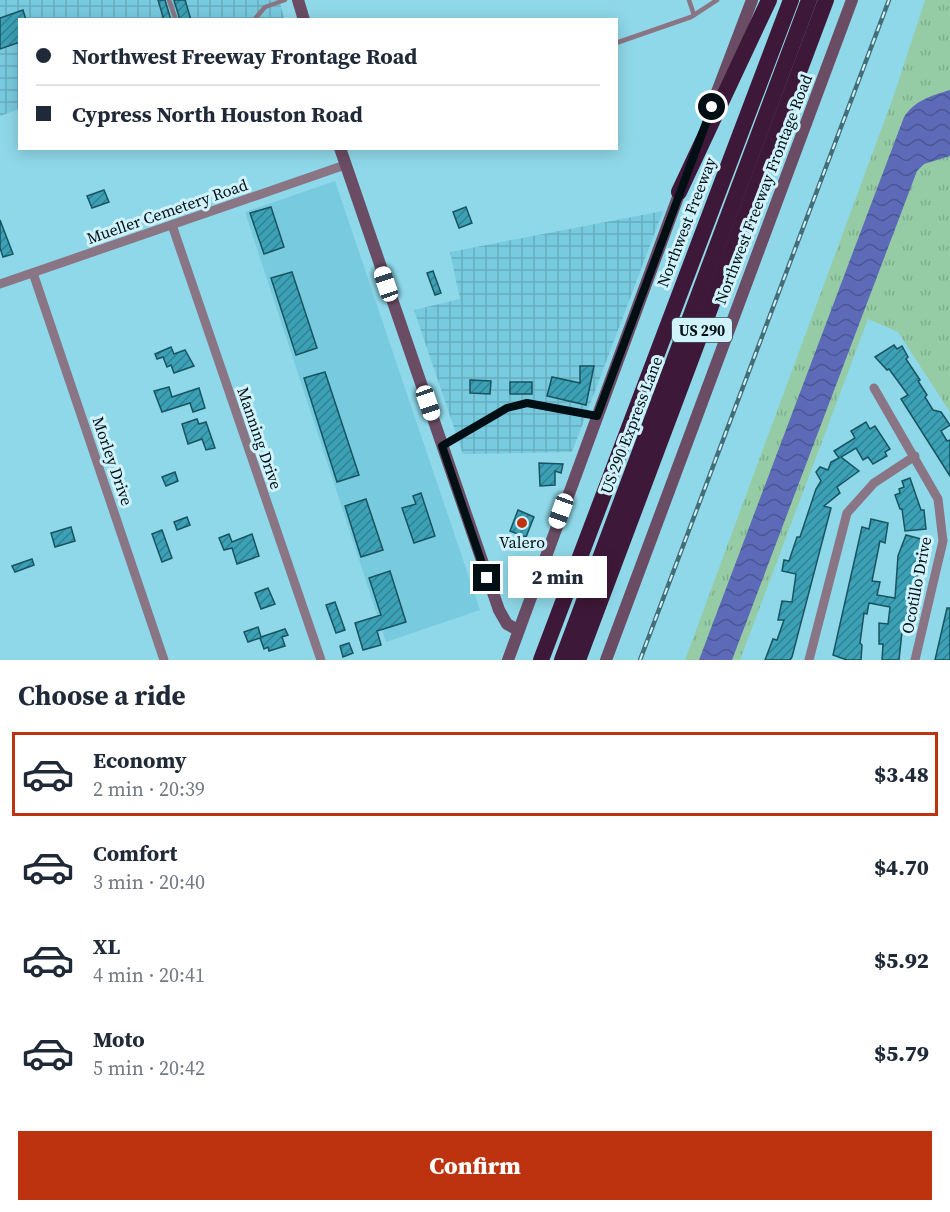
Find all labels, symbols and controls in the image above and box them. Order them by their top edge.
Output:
text: Northwest Freeway Frontage Road [72,41,417,71]
street label: Northwest Freeway Frontage Road [709,71,817,307]
route start [698,93,725,120]
text: Cypress North Houston Road [72,99,363,129]
street label: Northwest Freeway [651,153,721,290]
street label: Mueller Cemetery Road [84,173,250,249]
car [372,264,400,304]
road number: US 290 [672,318,732,342]
street label: US 290 Express Lane [595,353,667,497]
car [414,383,442,423]
street label: Manning Drive [232,384,288,492]
street label: Morley Drive [87,414,139,508]
car [546,491,576,531]
marker: Valero [515,516,529,530]
place label: Valero [499,531,545,553]
street label: Ocotillo Drive [896,535,936,635]
callout: 2 min [508,557,607,599]
text: 2 min [531,563,584,591]
route end [473,564,500,591]
text: Choose a ride [18,677,186,714]
text: Economy [93,745,187,775]
icon: car [21,747,75,801]
text: $3.48 [874,759,929,789]
text: 2 min · 20:39 [93,775,205,803]
text: Comfort [93,838,177,868]
icon: car [21,840,75,894]
text: $4.70 [874,852,929,882]
text: 3 min · 20:40 [93,868,205,896]
text: XL [93,931,120,961]
icon: car [21,933,75,987]
text: $5.92 [874,945,929,975]
text: 4 min · 20:41 [93,961,205,989]
text: Moto [93,1024,145,1054]
icon: car [21,1026,75,1080]
text: $5.79 [874,1038,929,1068]
text: 5 min · 20:42 [93,1054,205,1082]
button: Confirm [18,1131,932,1200]

